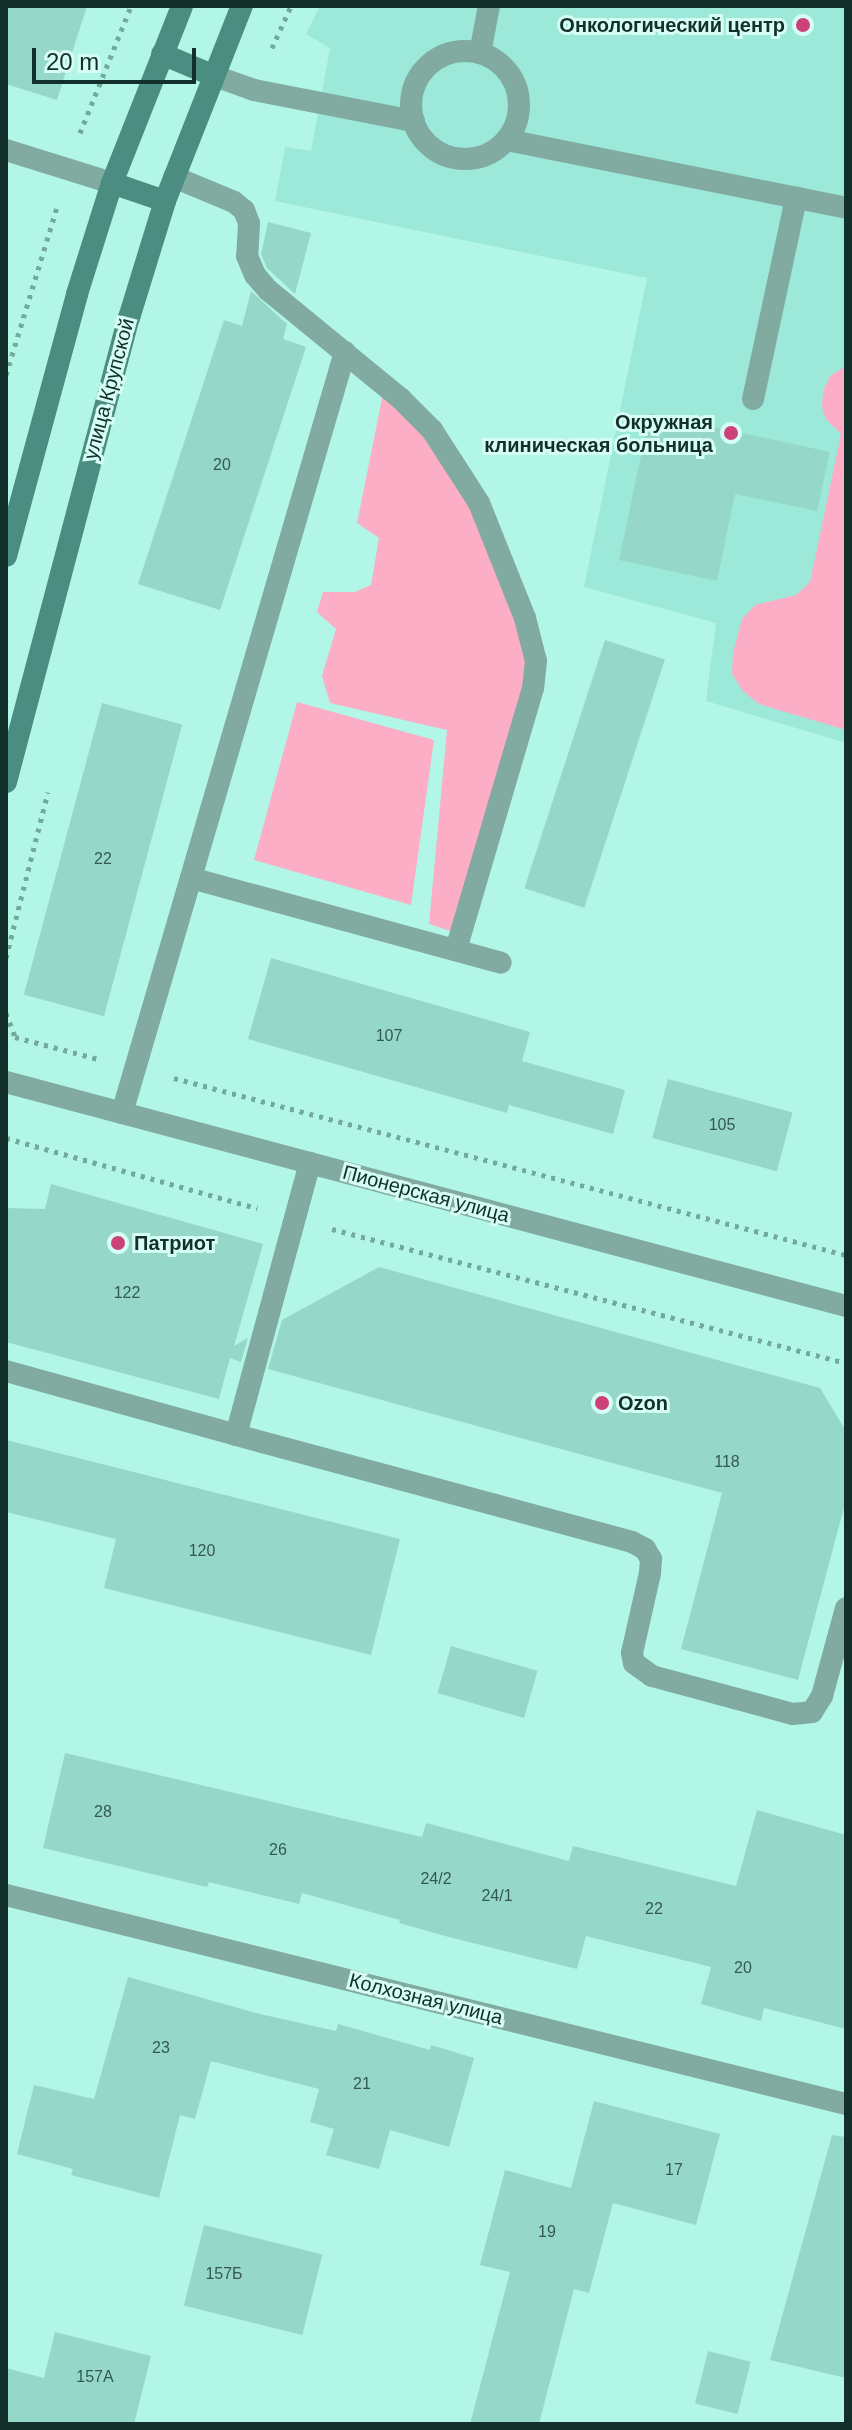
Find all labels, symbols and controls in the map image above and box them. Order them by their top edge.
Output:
place label: Онкологический центр [559,13,785,37]
marker: Онкологический центр [792,14,814,36]
scale bar [36,32,200,82]
text: 20 m [46,48,99,75]
street label: улица Крупской [79,316,139,462]
place label: Окружная клиническая больница [484,410,713,457]
marker: Окружная клиническая больница [720,422,742,444]
house number: 20 [213,455,231,475]
house number: 22 [94,849,112,869]
house number: 107 [376,1026,402,1046]
house number: 105 [709,1115,735,1135]
street label: Пионерская улица [340,1160,512,1228]
place label: Патриот [134,1231,215,1255]
marker: Патриот [109,1234,127,1252]
house number: 122 [114,1283,140,1303]
place label: Ozon [618,1391,668,1415]
marker: Ozon [593,1394,611,1412]
house number: 118 [714,1452,740,1472]
house number: 120 [189,1541,215,1561]
house number: 28 [94,1802,112,1822]
house number: 26 [269,1840,287,1860]
house number: 24/2 [420,1869,452,1889]
house number: 24/1 [481,1886,513,1906]
house number: 22 [645,1899,663,1919]
house number: 20 [734,1958,752,1978]
street label: Колхозная улица [347,1968,505,2030]
house number: 23 [152,2038,170,2058]
house number: 21 [353,2074,371,2094]
house number: 17 [665,2160,683,2180]
house number: 19 [538,2222,556,2242]
house number: 157Б [205,2264,243,2284]
house number: 157А [76,2367,114,2387]

